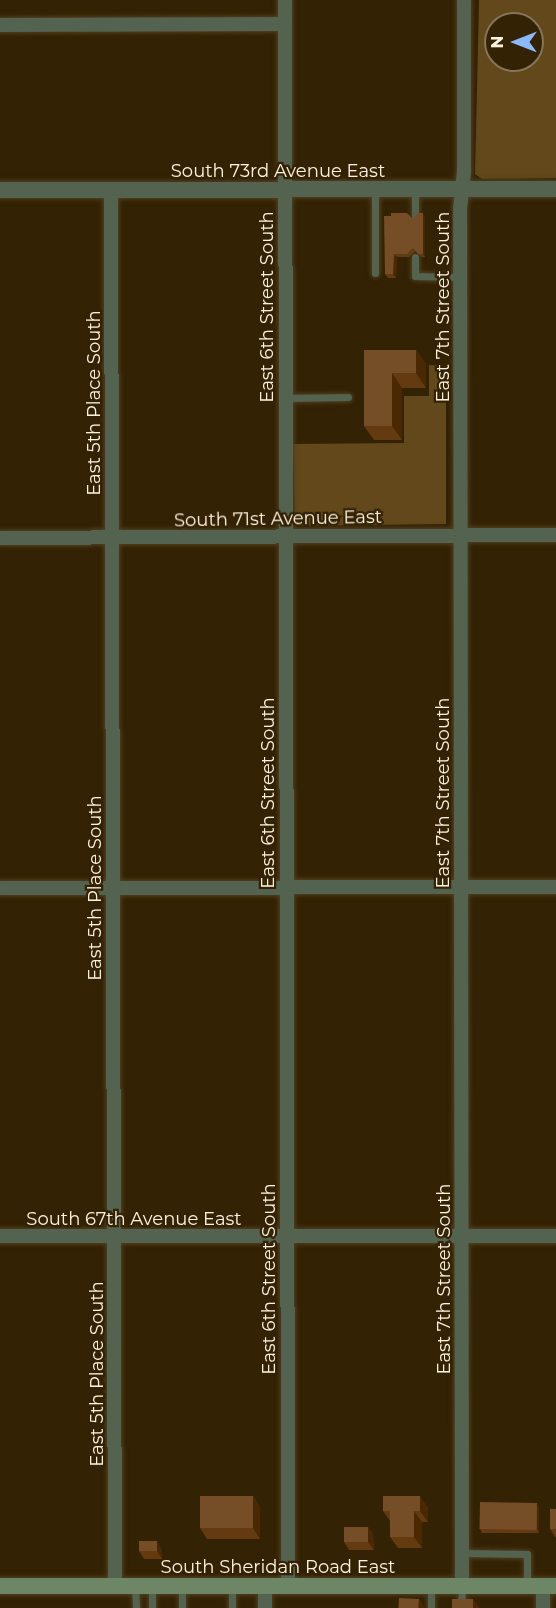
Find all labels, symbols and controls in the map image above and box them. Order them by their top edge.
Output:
north arrow [484,12,544,72]
text: N [488,36,507,48]
street label: South 73rd Avenue East [171,160,385,182]
street label: East 6th Street South [256,211,278,403]
street label: East 7th Street South [432,212,454,402]
street label: East 5th Place South [83,310,105,496]
street label: South 71st Avenue East [174,506,382,532]
street label: East 6th Street South [257,697,279,889]
street label: East 7th Street South [432,698,454,888]
street label: East 5th Place South [84,795,106,981]
street label: East 6th Street South [258,1183,280,1375]
street label: East 7th Street South [433,1184,455,1374]
street label: South 67th Avenue East [26,1208,242,1230]
street label: East 5th Place South [86,1281,108,1467]
street label: South Sheridan Road East [161,1556,395,1578]

